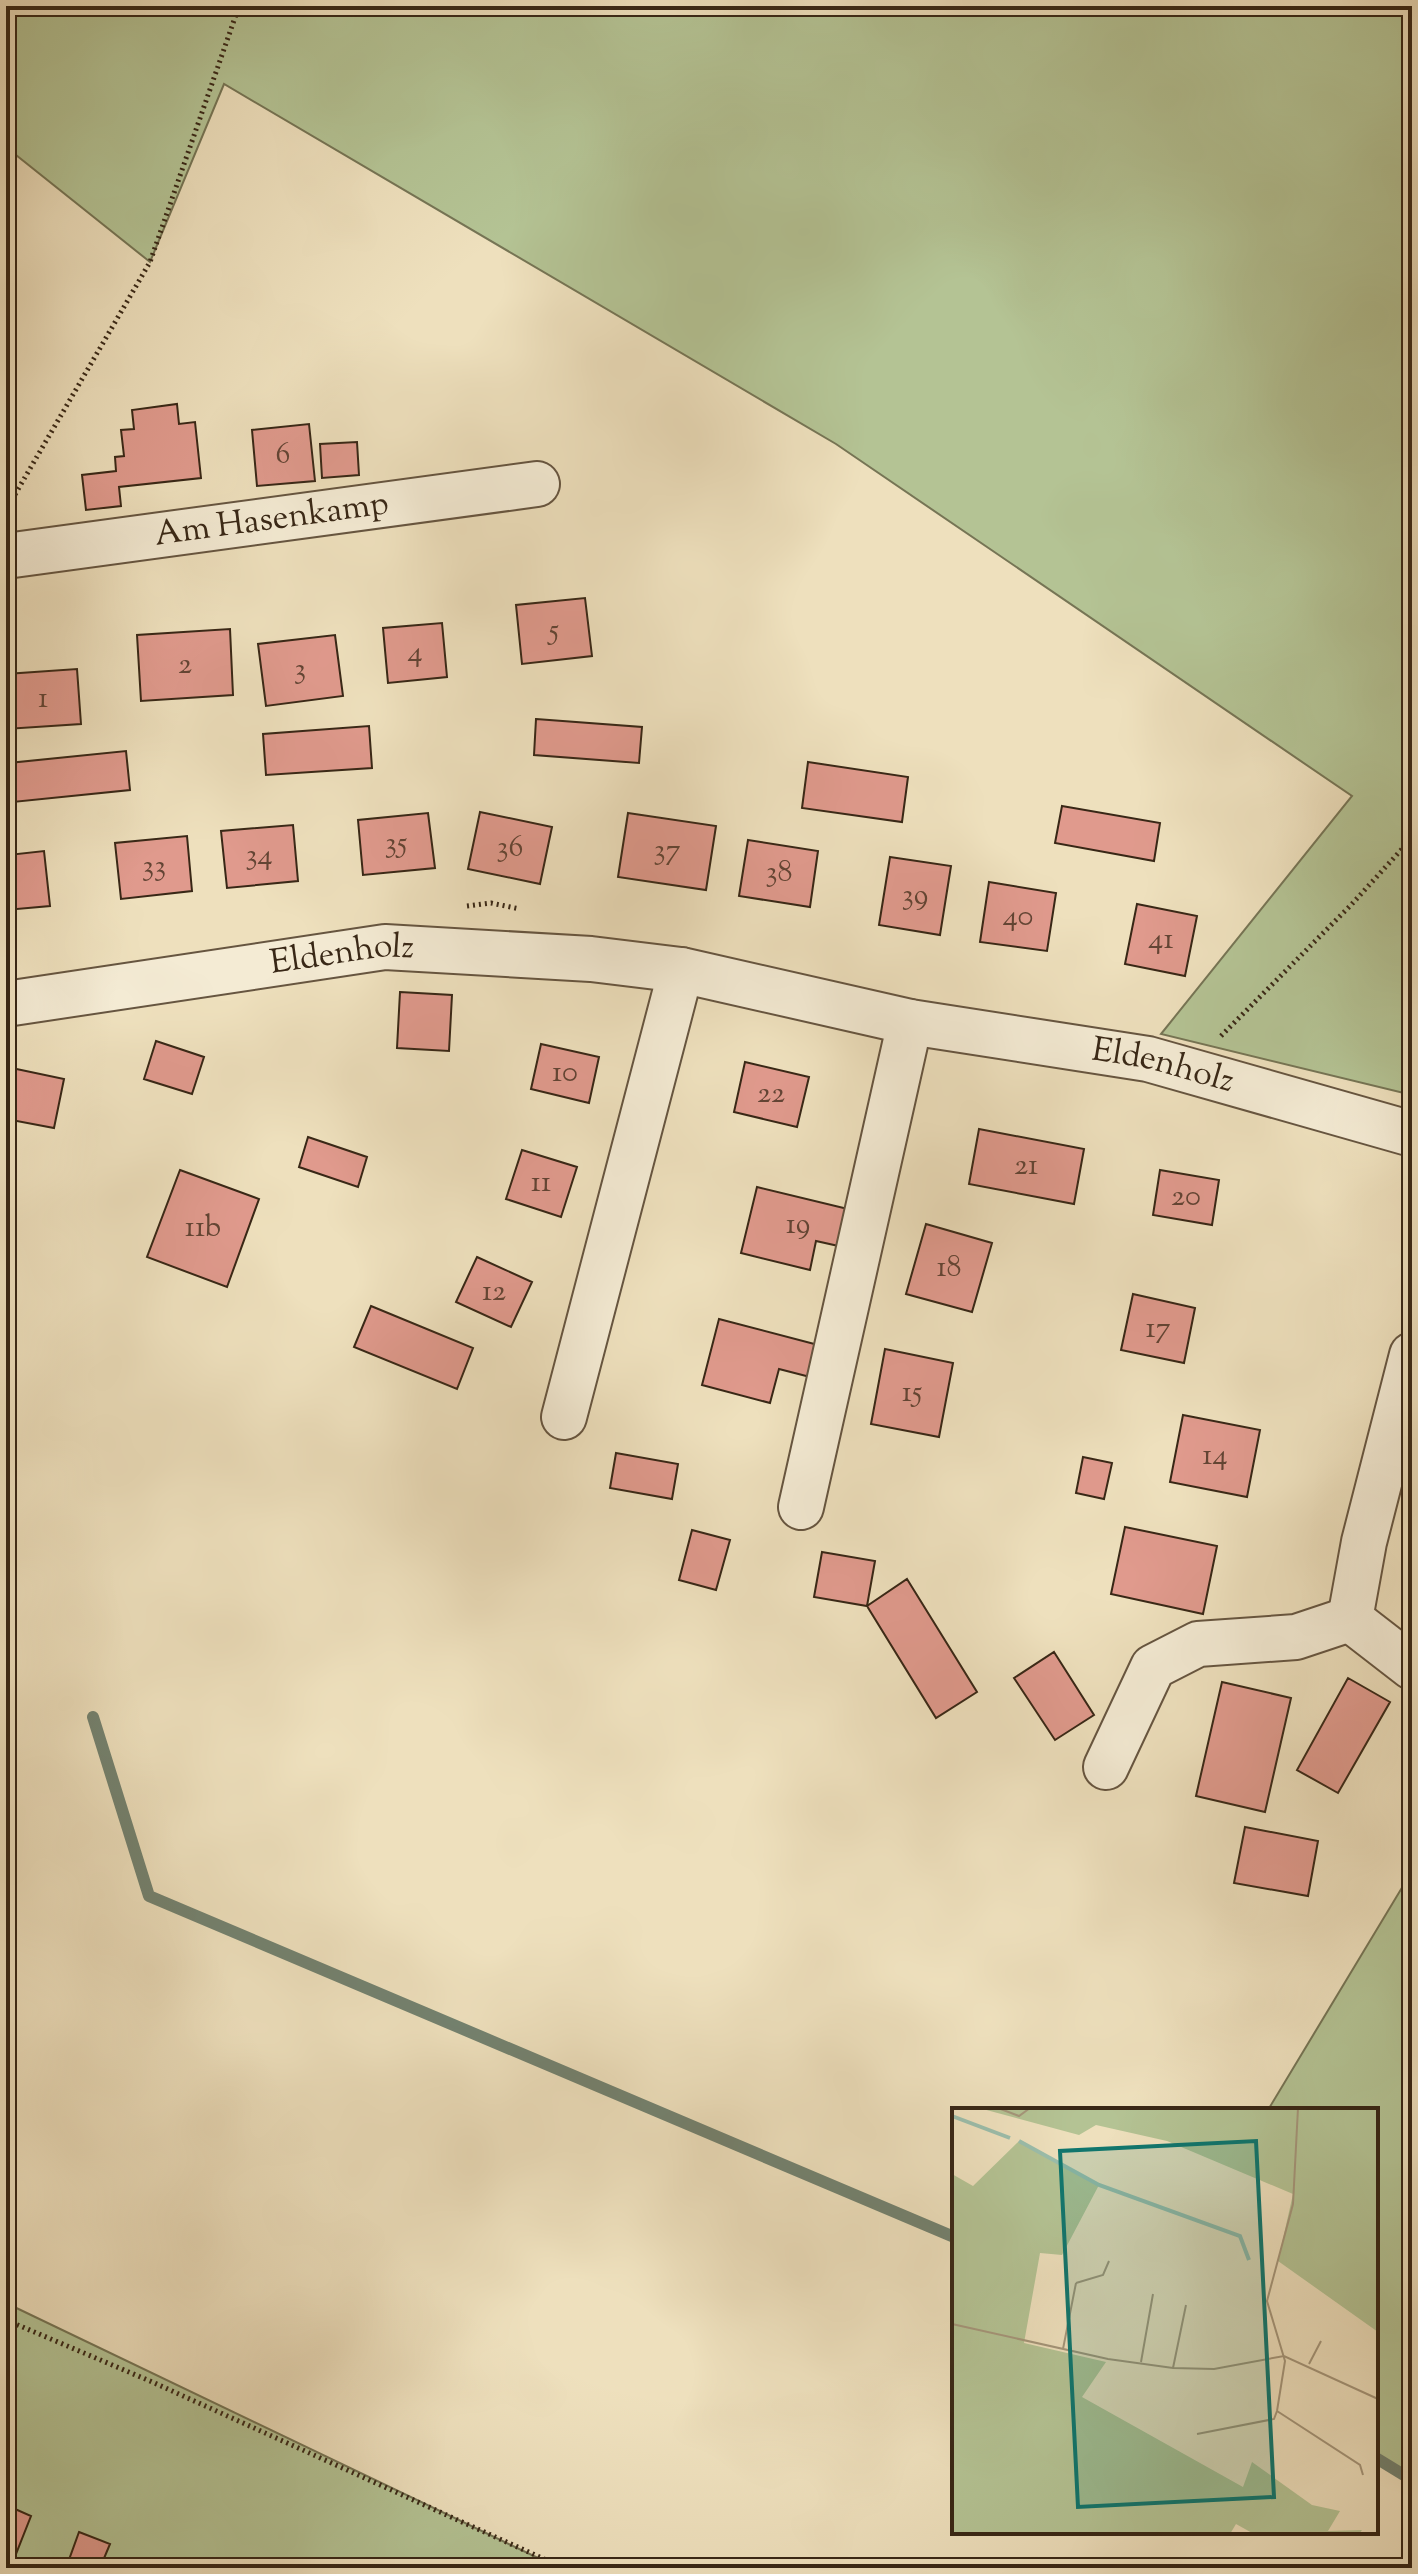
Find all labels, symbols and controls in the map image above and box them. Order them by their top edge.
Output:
house number: 6 [276,434,290,477]
street label: Am Hasenkamp [151,480,392,560]
house number: 5 [547,610,559,653]
house number: 4 [407,632,423,675]
house number: 2 [178,644,192,687]
house number: 3 [294,649,306,692]
house number: 1 [38,678,48,721]
house number: 35 [385,823,407,866]
house number: 36 [497,827,523,870]
house number: 37 [653,830,681,873]
house number: 34 [245,835,273,878]
house number: 33 [142,846,166,889]
house number: 38 [765,852,793,895]
house number: 39 [902,875,928,918]
house number: 40 [1003,896,1033,939]
house number: 41 [1148,919,1174,962]
street label: Eldenholz [267,922,416,988]
street label: Eldenholz [1088,1026,1240,1107]
house number: 10 [552,1052,578,1095]
house number: 22 [757,1073,785,1116]
house number: 21 [1014,1145,1038,1188]
house number: 11 [531,1162,551,1205]
house number: 20 [1171,1176,1201,1219]
house number: 19 [786,1204,810,1247]
house number: 11b [185,1207,221,1250]
house number: 18 [936,1247,962,1290]
house number: 12 [482,1271,506,1314]
house number: 17 [1145,1308,1171,1351]
house number: 15 [902,1372,922,1415]
house number: 14 [1202,1435,1228,1478]
inset map [952,2108,1378,2534]

